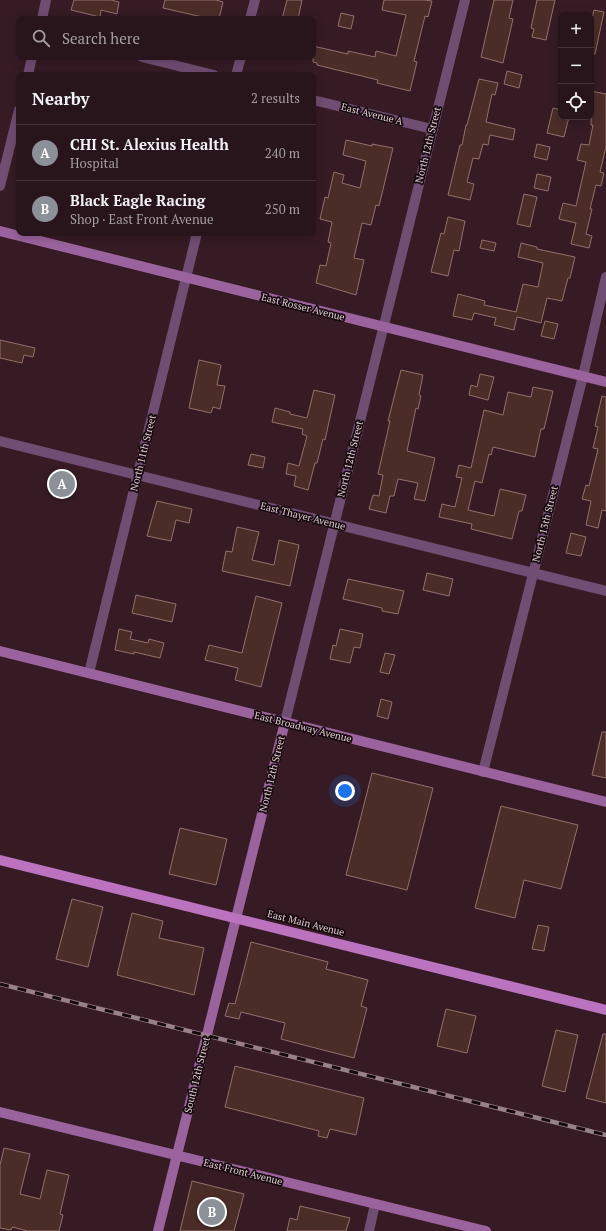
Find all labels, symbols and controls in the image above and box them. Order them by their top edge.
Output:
map controls [558,12,594,120]
button: + [558,12,594,48]
search box [16,16,316,60]
icon: search [30,27,52,49]
text: Search here [62,28,140,48]
button: − [558,48,594,84]
button: locate [558,84,594,120]
text: Nearby [32,87,90,110]
text: 2 results [251,89,300,107]
street label: East Avenue A [340,100,404,128]
street label: North 12th Street [412,105,444,184]
text: CHI St. Alexius Health [70,134,229,154]
text: A [40,144,50,162]
text: 240 m [265,144,300,162]
text: Hospital [70,154,119,172]
text: Black Eagle Racing [70,190,205,210]
text: B [41,200,49,218]
text: 250 m [265,200,300,218]
text: Shop · East Front Avenue [70,210,214,228]
street label: East Rosser Avenue [260,290,346,324]
street label: North 11th Street [127,413,159,492]
street label: North 12th Street [334,419,366,498]
pin: A [49,469,75,499]
street label: North 13th Street [529,484,561,563]
street label: East Thayer Avenue [259,499,347,533]
street label: East Broadway Avenue [253,709,353,745]
street label: North 12th Street [256,734,288,813]
your location [335,781,355,801]
street label: East Main Avenue [266,907,346,939]
street label: South 12th Street [181,1035,213,1114]
street label: East Front Avenue [202,1156,284,1188]
pin: B [199,1197,225,1227]

